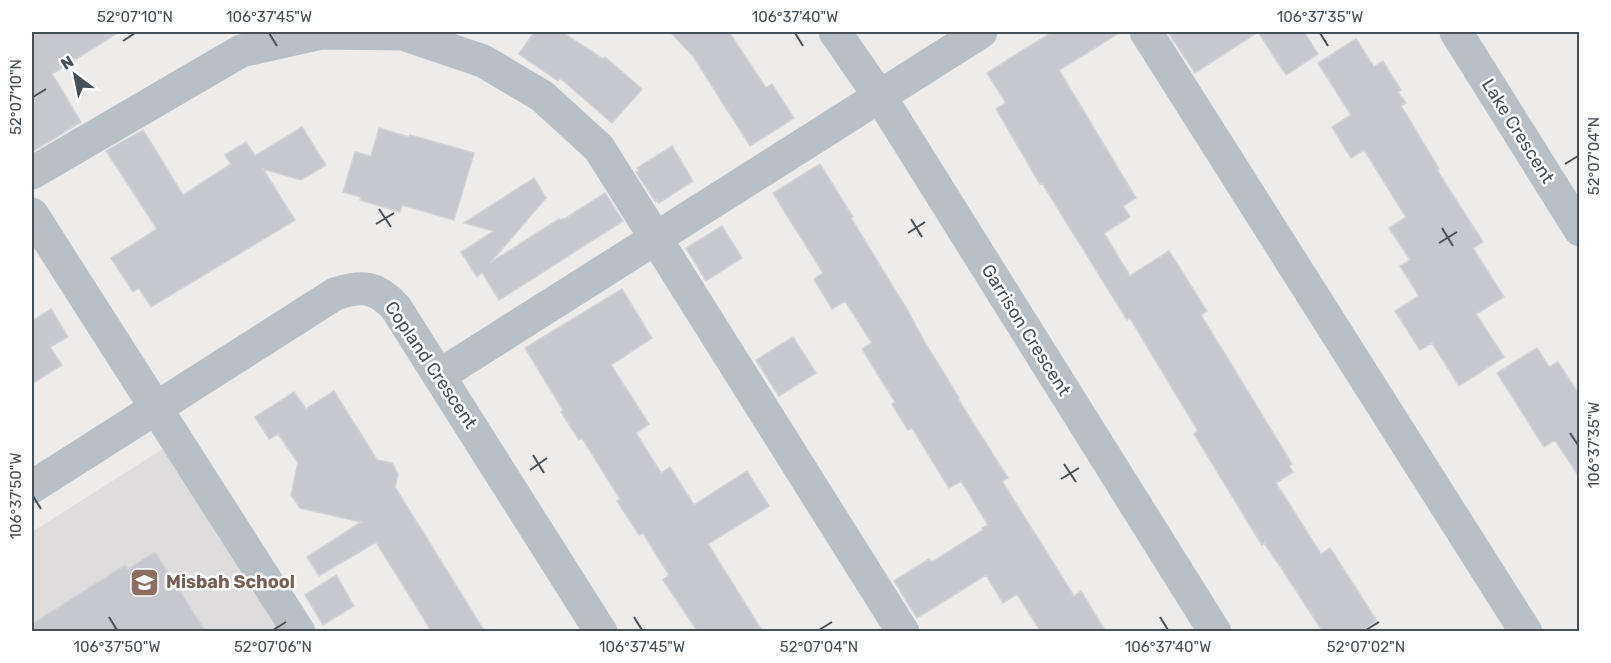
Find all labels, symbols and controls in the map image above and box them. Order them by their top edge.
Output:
text: 52°07'10"N [97,8,173,26]
text: 106°37'45"W [226,8,312,26]
text: 106°37'40"W [752,8,838,26]
text: 106°37'35"W [1277,8,1363,26]
north arrow [45,45,105,105]
text: N [57,52,77,74]
text: 52°07'10"N [7,59,25,135]
street label: Lake Crescent [1477,75,1559,187]
text: 52°07'04"N [1585,117,1603,195]
street label: Garrison Crescent [977,260,1075,400]
street label: Copland Crescent [380,297,482,433]
text: 106°37'35"W [1585,402,1603,488]
text: 106°37'50"W [7,453,25,539]
school or university icon: Misbah School [129,566,161,598]
place label: Misbah School [166,571,295,593]
text: 106°37'50"W [74,638,160,656]
text: 52°07'06"N [234,638,312,656]
text: 106°37'45"W [599,638,685,656]
text: 52°07'04"N [780,638,858,656]
text: 106°37'40"W [1125,638,1211,656]
text: 52°07'02"N [1327,638,1405,656]

